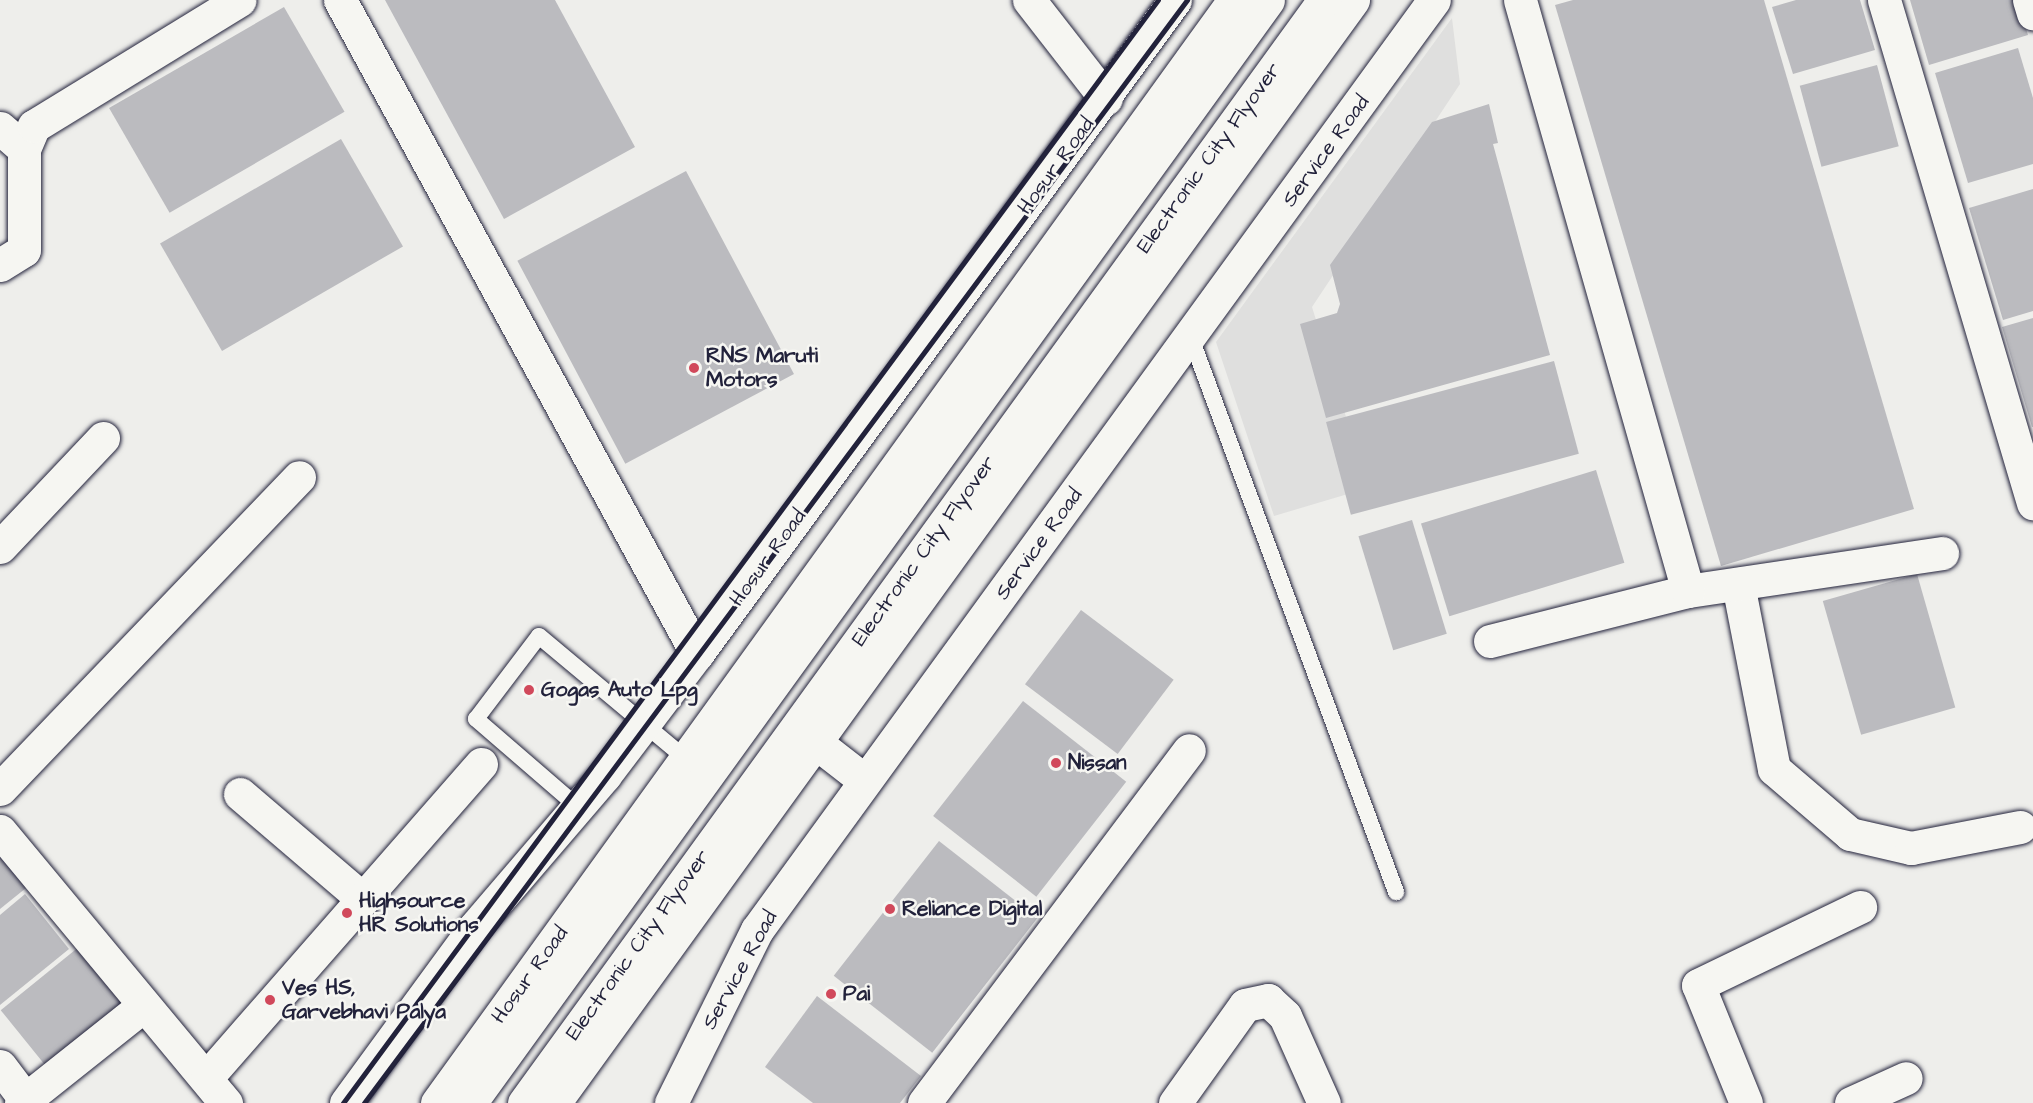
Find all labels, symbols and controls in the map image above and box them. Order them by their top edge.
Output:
street label: Electronic City Flyover [1131,58,1287,258]
street label: Service Road [1277,90,1375,212]
street label: Hosur Road [1012,112,1100,220]
place label: RNS Maruti Motors [706,343,818,393]
marker: RNS Maruti Motors [687,361,701,375]
street label: Electronic City Flyover [846,451,1002,651]
street label: Service Road [990,483,1088,605]
street label: Hosur Road [724,504,812,612]
place label: Gogas Auto Lpg [541,677,698,703]
marker: Gogas Auto Lpg [522,683,536,697]
place label: Nissan [1068,750,1127,776]
marker: Nissan [1049,756,1063,770]
street label: Electronic City Flyover [560,845,716,1045]
place label: Highsource HR Solutions [359,888,479,938]
place label: Reliance Digital [902,896,1042,922]
marker: Reliance Digital [883,902,897,916]
marker: Highsource HR Solutions [340,906,354,920]
street label: Service Road [697,906,783,1034]
street label: Hosur Road [486,921,574,1029]
place label: Ves HS, Garvebhavi Palya [282,975,446,1025]
place label: Pai [843,981,870,1007]
marker: Pai [824,987,838,1001]
marker: Ves HS, Garvebhavi Palya [263,993,277,1007]

